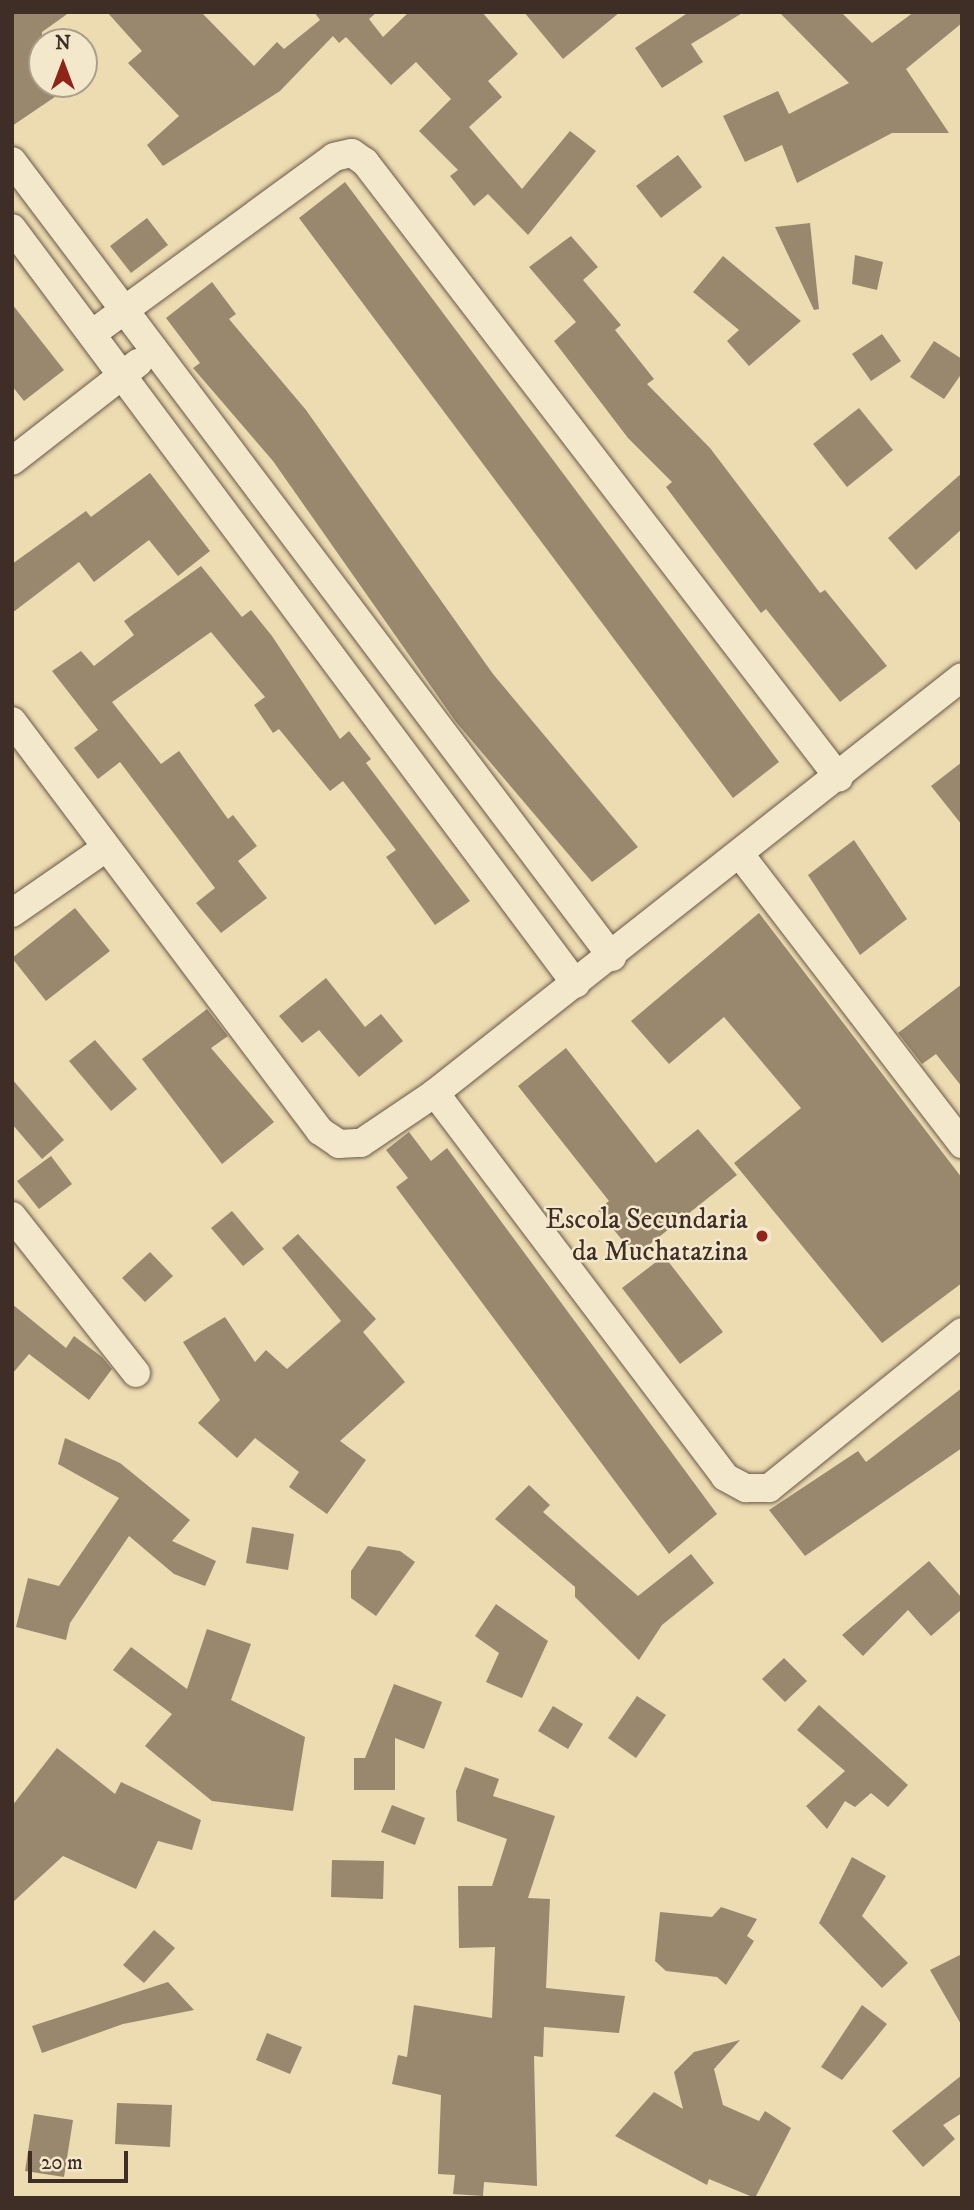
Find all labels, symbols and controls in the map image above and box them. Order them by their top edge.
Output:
north arrow [28,28,98,98]
text: N [55,32,71,55]
place label: Escola Secundaria da Muchatazina [545,1203,748,1269]
marker: Escola Secundaria da Muchatazina [754,1228,770,1244]
scale bar [32,2136,131,2180]
text: 20 m [41,2150,83,2176]

